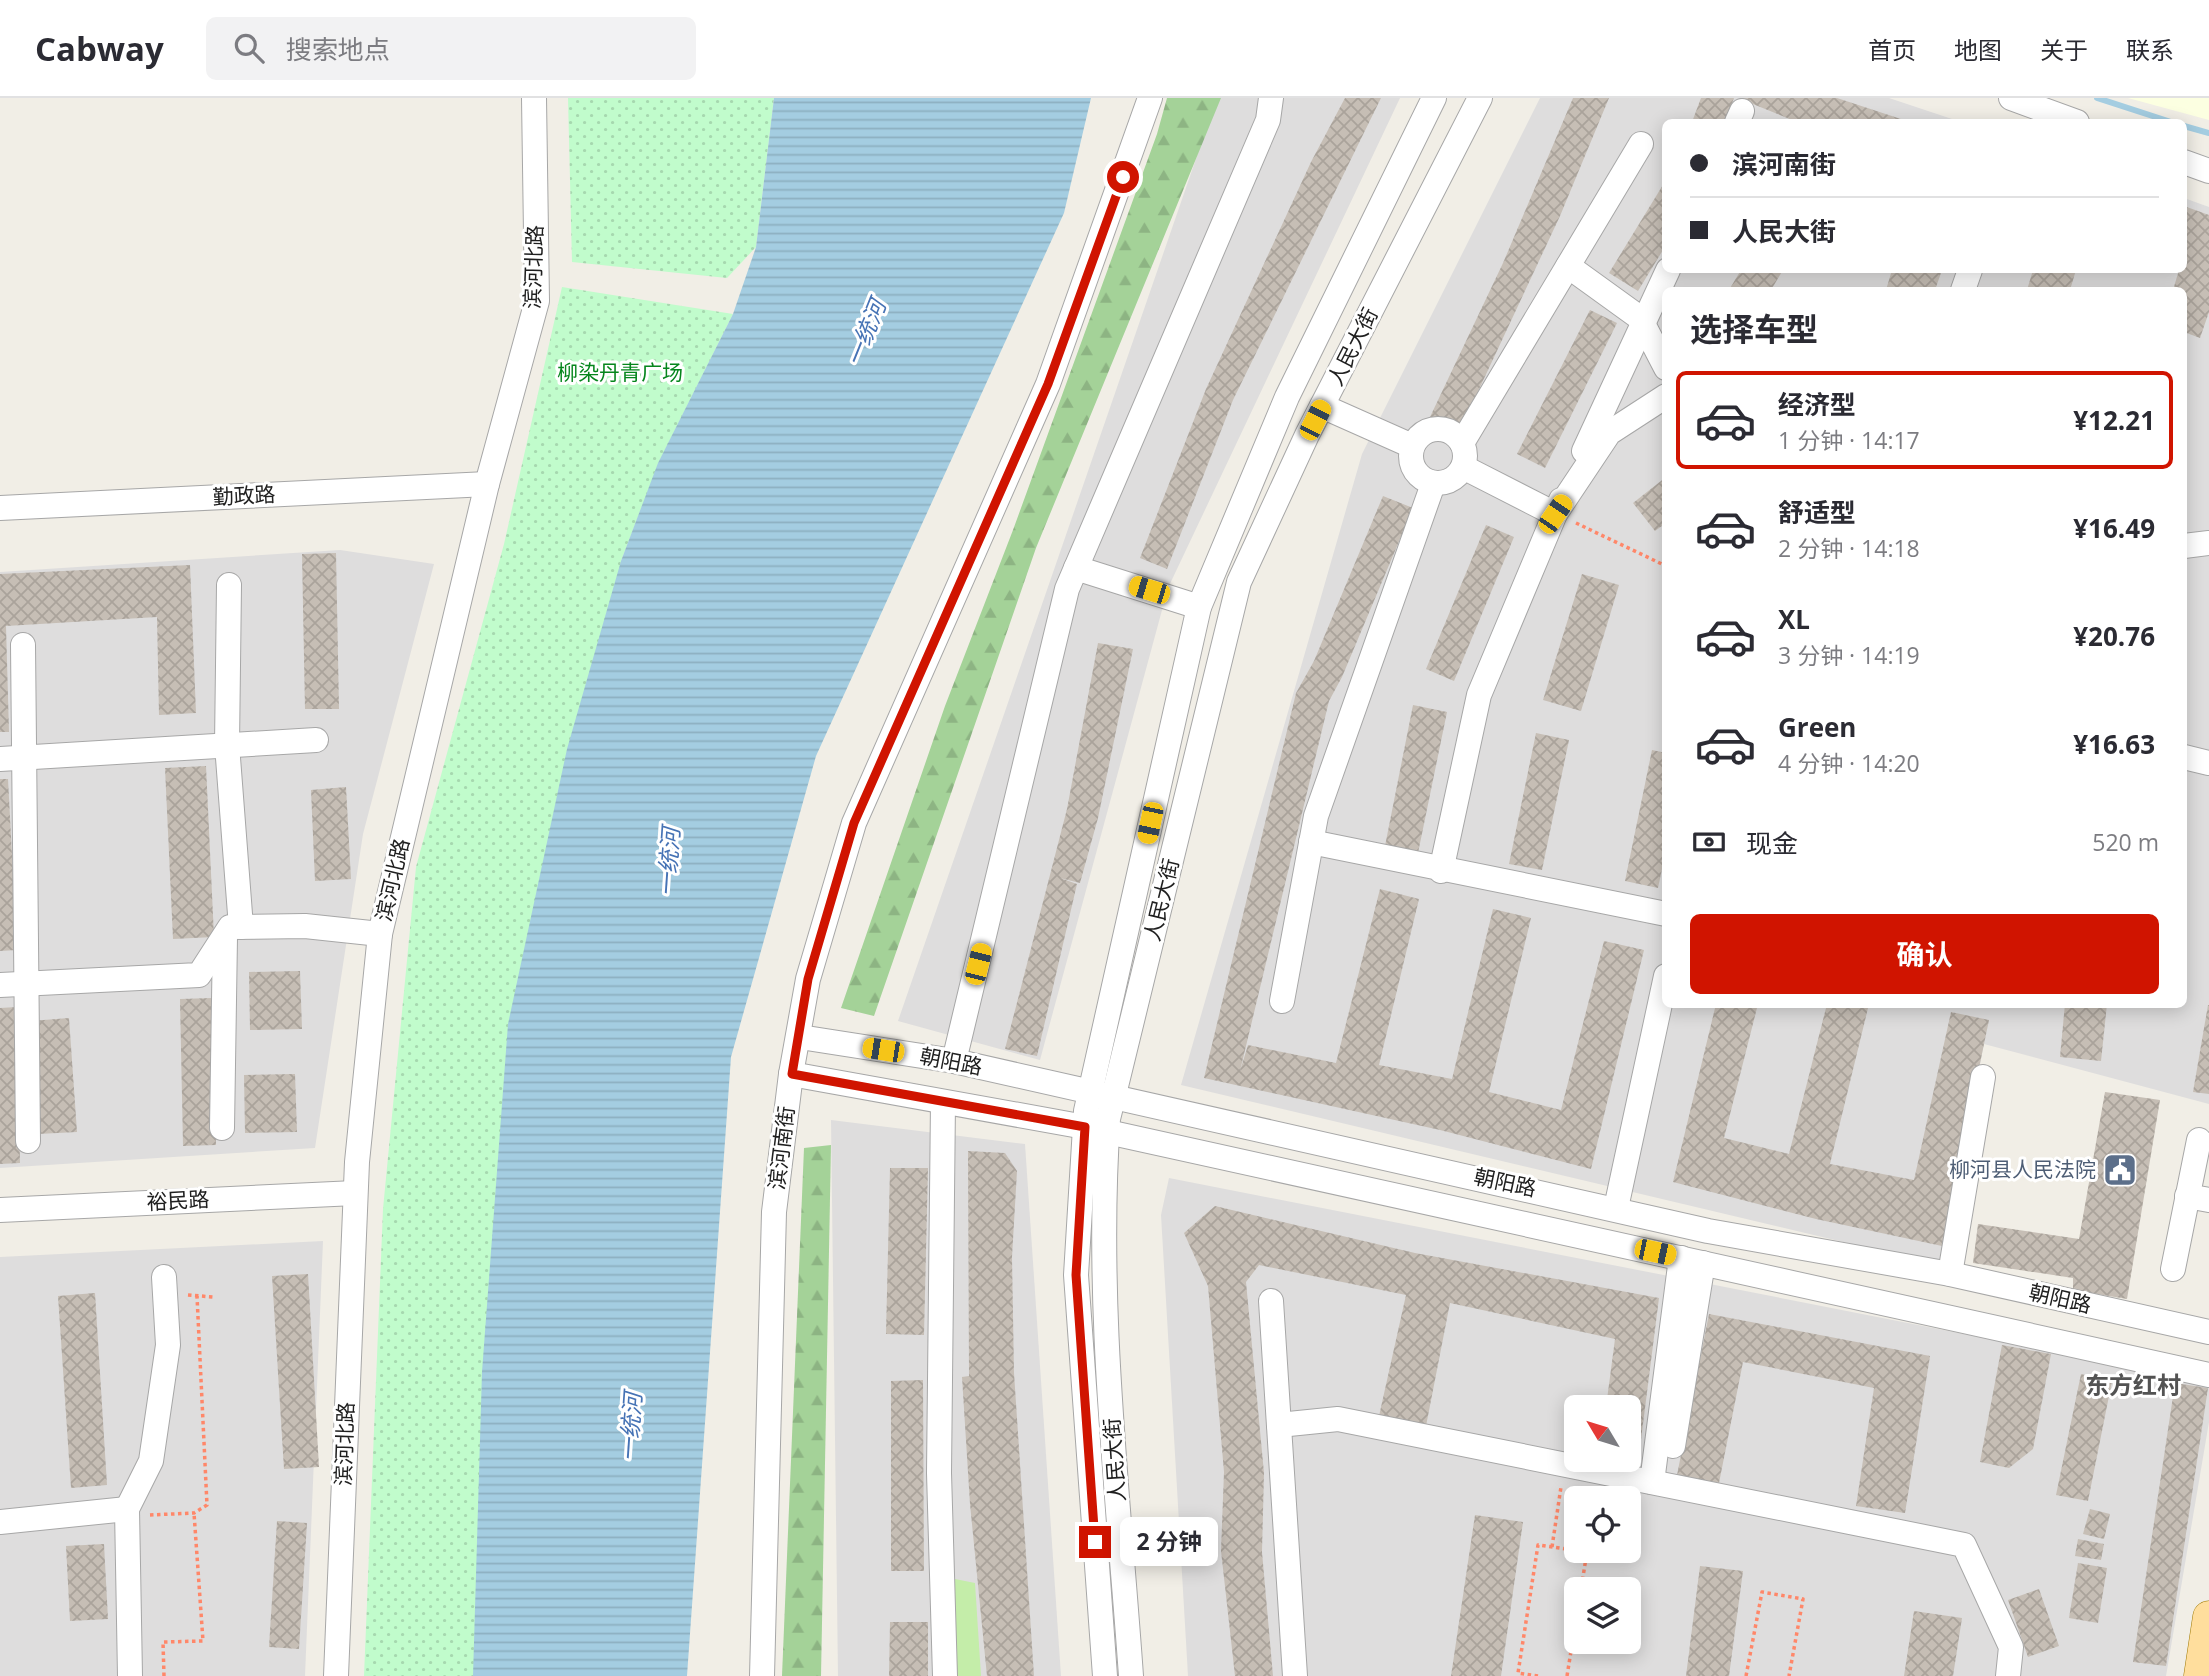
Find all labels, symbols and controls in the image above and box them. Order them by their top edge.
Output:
search box [206,17,696,80]
text: Cabway [35,26,164,71]
icon: search [230,29,268,67]
text: 搜索地点 [286,31,390,67]
text: 首页 [1868,33,1916,66]
text: 地图 [1954,33,2002,66]
text: 关于 [2040,33,2088,66]
text: 联系 [2126,33,2174,66]
text: 滨河南街 [1732,146,1836,182]
route start [1107,161,1139,193]
text: 人民大街 [1732,213,1836,249]
street label: 滨河北路 [518,225,548,309]
water label: 一统河 [837,291,894,371]
street label: 人民大街 [1321,303,1384,390]
text: 选择车型 [1690,307,1818,350]
park label: 柳染丹青广场 [557,358,683,386]
text: 经济型 [1778,386,1856,422]
icon: car [1694,389,1757,452]
car [1297,397,1334,443]
text: ¥12.21 [2073,402,2155,438]
text: 1 分钟 · 14:17 [1778,424,1920,456]
street label: 勤政路 [212,479,276,511]
car [1535,491,1576,537]
text: 舒适型 [1778,494,1856,530]
icon: car [1694,497,1757,560]
text: ¥16.49 [2073,510,2155,546]
text: 2 分钟 · 14:18 [1778,532,1920,564]
car [1126,574,1173,606]
text: XL [1778,601,1810,637]
icon: car [1694,605,1757,668]
text: ¥20.76 [2073,618,2155,654]
text: 3 分钟 · 14:19 [1778,639,1920,671]
text: Green [1778,709,1856,745]
icon: car [1694,713,1757,776]
text: ¥16.63 [2073,726,2155,762]
text: 4 分钟 · 14:20 [1778,747,1920,779]
car [1136,800,1165,846]
water label: 一统河 [650,822,687,897]
icon: cash [1690,823,1728,861]
text: 现金 [1746,825,1798,861]
text: 520 m [2092,826,2159,858]
street label: 滨河北路 [369,836,415,924]
street label: 人民大街 [1137,856,1185,944]
button: 确认 [1690,914,2159,994]
car [963,941,994,987]
car [861,1036,906,1064]
street label: 朝阳路 [918,1041,985,1081]
street label: 滨河南街 [762,1104,800,1191]
public building icon: 柳河县人民法院 [2101,1151,2139,1189]
place label: 柳河县人民法院 [1949,1155,2096,1183]
street label: 朝阳路 [1471,1162,1539,1202]
street label: 裕民路 [146,1184,210,1216]
car [1633,1237,1678,1267]
street label: 朝阳路 [2026,1277,2094,1319]
district label: 东方红村 [2085,1368,2181,1401]
water label: 一统河 [612,1387,649,1462]
north arrow [1564,1395,1642,1472]
map controls [1564,1395,1641,1654]
street label: 滨河北路 [329,1402,359,1486]
street label: 人民大街 [1097,1417,1131,1503]
button: locate [1564,1486,1641,1563]
callout: 2 分钟 [1120,1518,1218,1566]
text: 2 分钟 [1136,1525,1202,1557]
route end [1079,1526,1111,1558]
button: layers [1564,1577,1641,1654]

